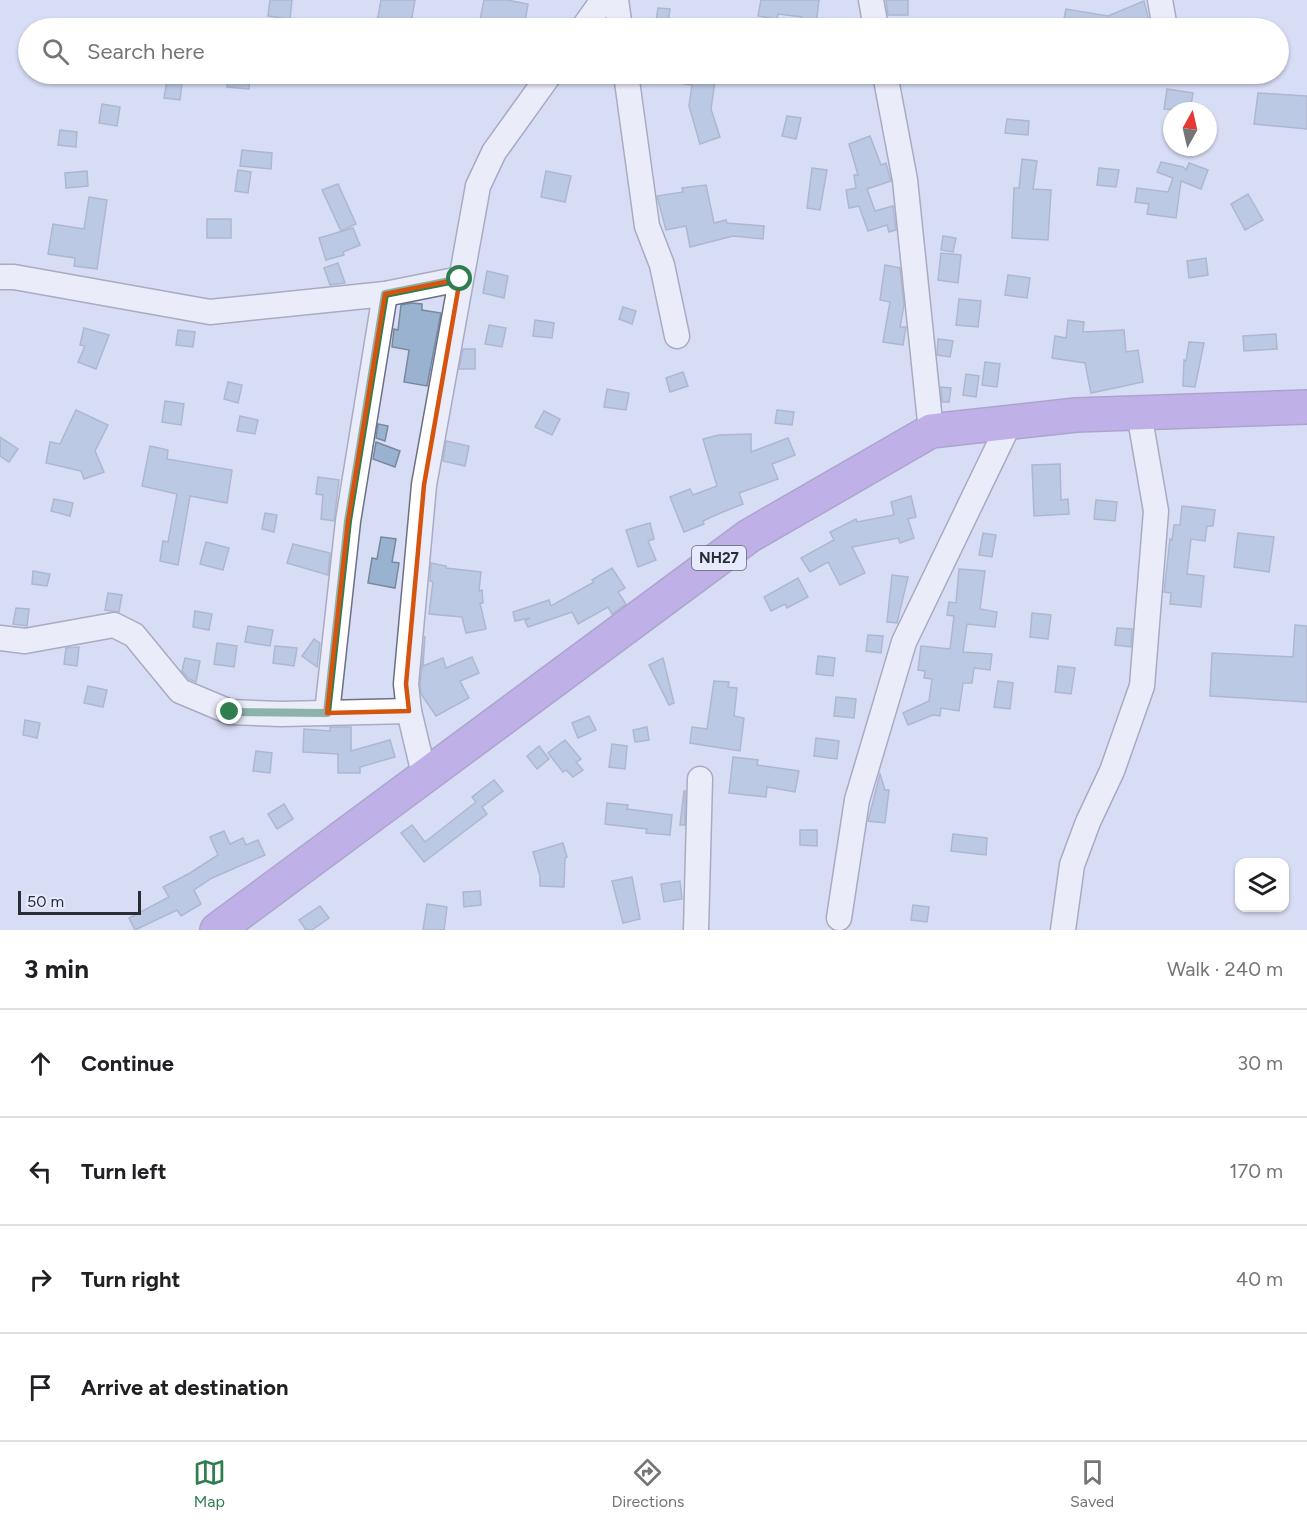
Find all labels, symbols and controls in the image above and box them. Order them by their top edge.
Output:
search box [18,18,1289,84]
icon: search [39,35,72,68]
text: Search here [87,38,205,65]
north arrow [1163,102,1217,156]
route start [446,265,472,291]
road number: NH27 [692,546,746,570]
route end [216,698,242,724]
map controls [1235,858,1289,912]
button: layers [1235,858,1289,912]
scale bar [18,888,141,916]
text: 50 m [27,892,64,911]
text: 3 min [24,953,89,985]
text: Walk · 240 m [1167,957,1283,981]
icon: ahead [24,1047,57,1080]
text: Continue [81,1050,174,1077]
text: 30 m [1237,1051,1283,1075]
icon: left [24,1155,57,1188]
text: Turn left [81,1158,167,1185]
text: 170 m [1229,1159,1283,1183]
icon: right [24,1263,57,1296]
text: Turn right [81,1266,180,1293]
text: 40 m [1236,1267,1283,1291]
icon: arrive [24,1371,57,1404]
text: Arrive at destination [81,1374,289,1401]
tab: Map [193,1456,226,1511]
tab: Directions [611,1456,684,1511]
tab: Saved [1070,1456,1114,1511]

